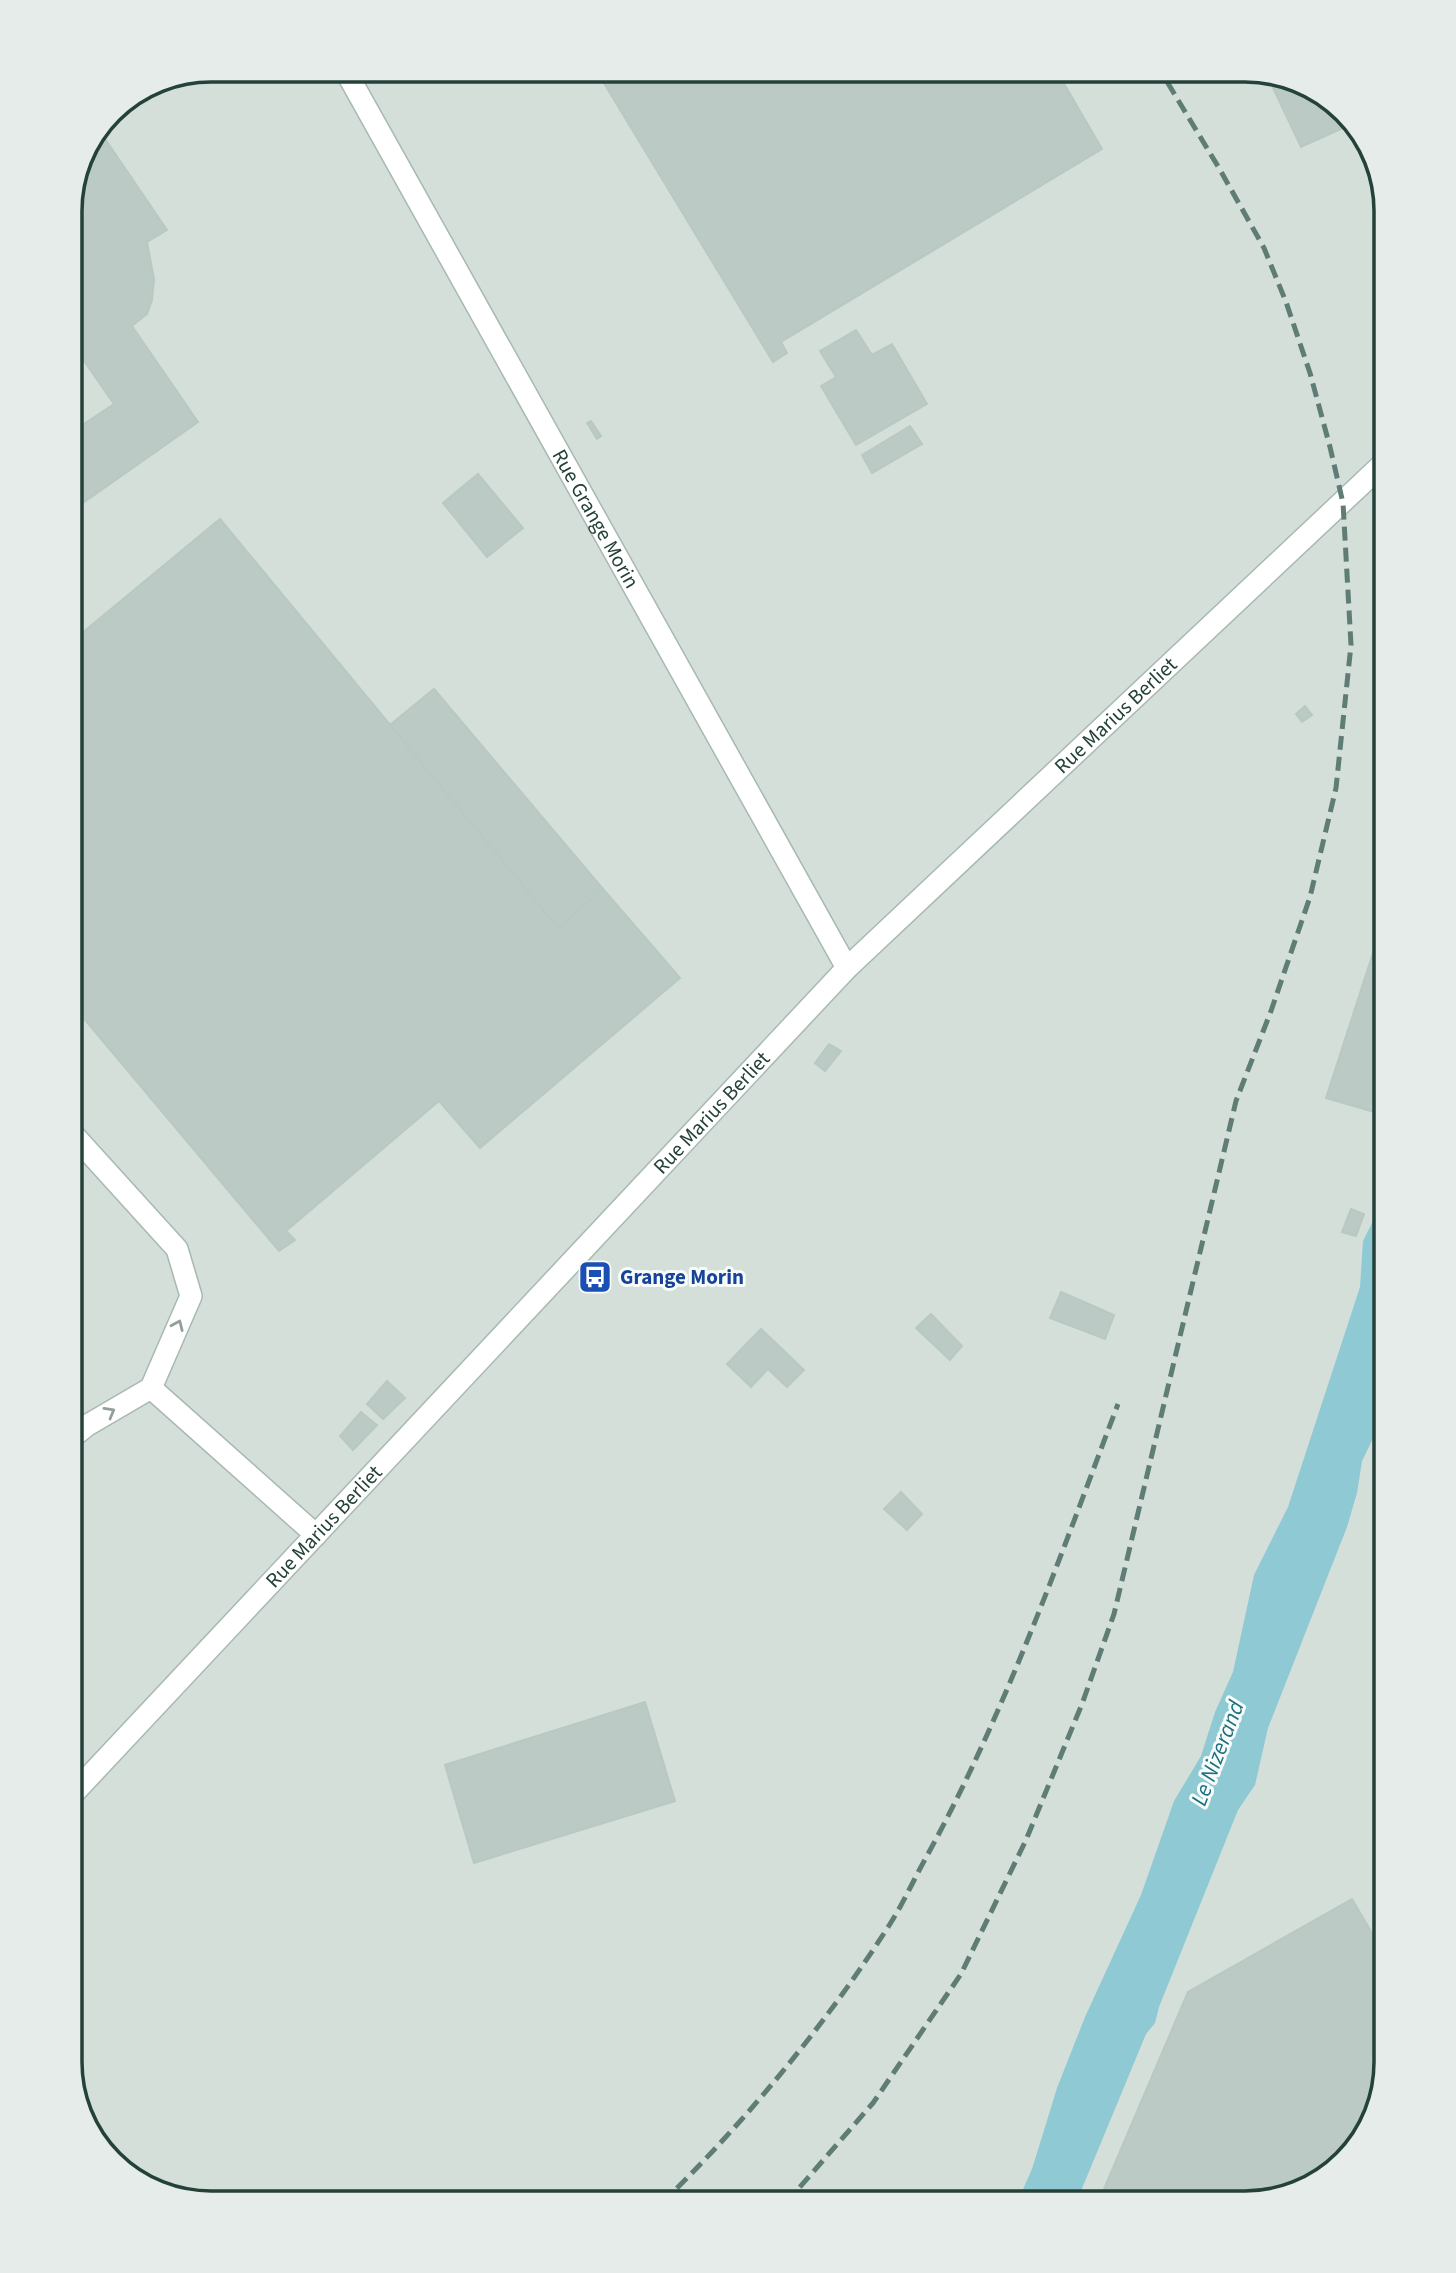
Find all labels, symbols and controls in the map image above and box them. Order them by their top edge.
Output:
street label: Rue Grange Morin [545,443,647,594]
street label: Rue Marius Berliet [1048,650,1184,781]
street label: Rue Marius Berliet [646,1044,777,1181]
bus stop icon: Grange Morin [576,1258,614,1296]
place label: Grange Morin [620,1262,744,1292]
one-way arrow [170,1320,184,1332]
one-way arrow [102,1407,115,1420]
street label: Rue Marius Berliet [258,1458,389,1594]
water label: Le Nizerand [1182,1695,1253,1811]

